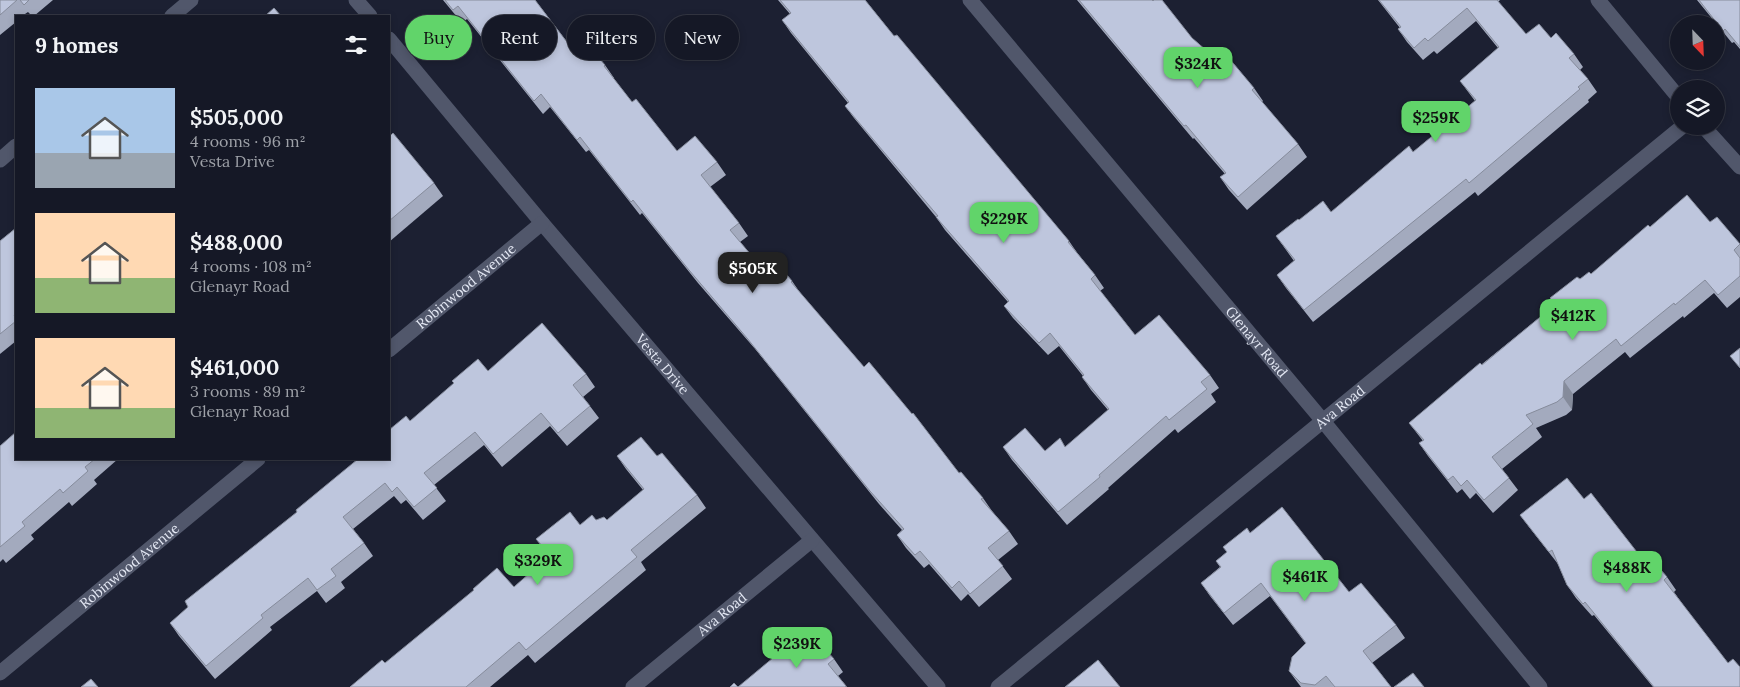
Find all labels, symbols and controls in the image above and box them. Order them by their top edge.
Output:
chip: Buy [405,15,472,60]
chip: Rent [482,15,557,60]
chip: Filters [567,15,655,60]
chip: New [665,15,739,60]
north arrow [1670,15,1725,70]
map controls [1670,15,1725,135]
icon: filters [342,31,370,59]
text: 9 homes [35,32,118,59]
pin: $324K [1163,46,1233,89]
text: $324K [1174,53,1222,73]
button: layers [1670,80,1725,135]
pin: $259K [1401,100,1471,143]
text: $505,000 [190,104,283,131]
text: $259K [1412,107,1460,127]
icon: home [75,108,135,168]
text: 4 rooms · 96 m² [190,131,306,151]
text: Vesta Drive [190,151,275,171]
pin: $229K [969,202,1039,244]
text: $229K [980,208,1028,228]
text: $488,000 [190,229,283,256]
icon: home [75,233,135,293]
street label: Robinwood Avenue [412,239,520,333]
pin: $505K [718,252,788,294]
text: 4 rooms · 108 m² [190,256,312,276]
text: $505K [729,258,777,278]
text: Glenayr Road [190,276,290,296]
pin: $412K [1538,298,1608,341]
street label: Glenayr Road [1222,303,1292,381]
text: $412K [1551,305,1595,325]
street label: Vesta Drive [631,329,694,399]
text: $461,000 [190,354,279,381]
icon: home [75,358,135,418]
text: 3 rooms · 89 m² [190,381,306,401]
street label: Ava Road [1311,381,1368,433]
text: Glenayr Road [190,401,290,421]
street label: Robinwood Avenue [76,519,183,612]
pin: $329K [503,544,573,586]
text: $329K [514,550,562,570]
pin: $488K [1592,550,1662,593]
text: $488K [1603,557,1651,577]
pin: $461K [1270,560,1340,602]
text: $461K [1282,566,1328,586]
street label: Ava Road [693,588,750,640]
pin: $239K [762,626,832,669]
text: $239K [773,633,821,653]

